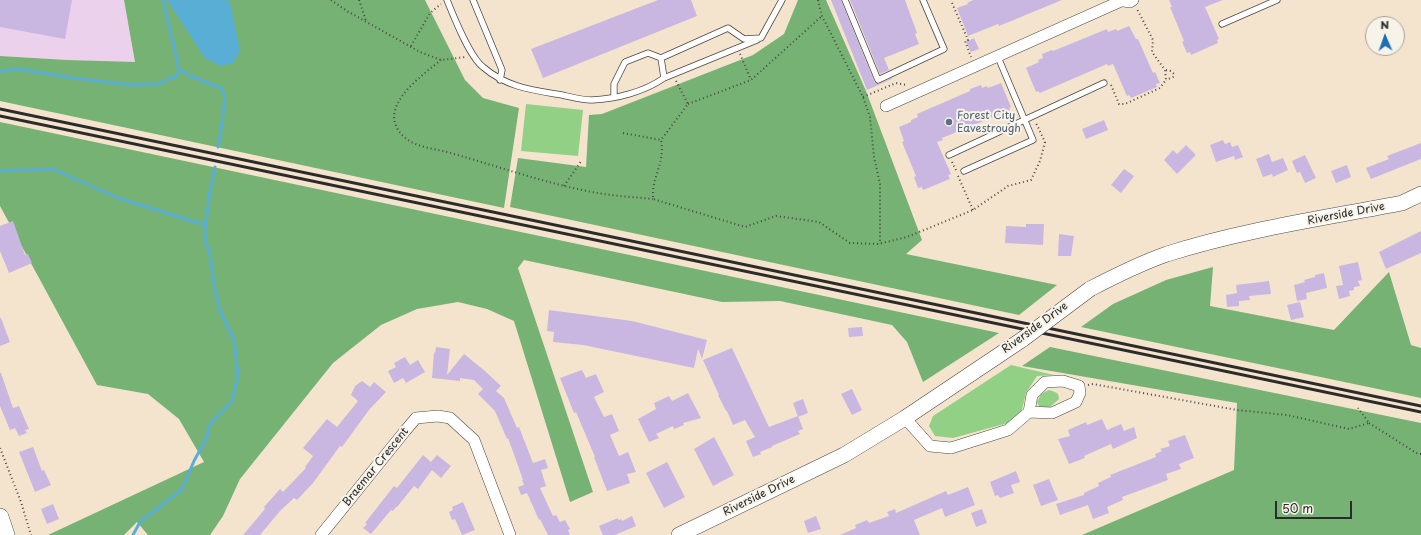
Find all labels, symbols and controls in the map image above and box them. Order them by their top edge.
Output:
north arrow [1365,16,1405,56]
text: N [1380,16,1389,33]
place label: Forest City Eavestrough [957,109,1021,135]
marker: Forest City Eavestrough [944,117,954,127]
street label: Riverside Drive [1306,200,1386,228]
street label: Riverside Drive [999,300,1071,356]
street label: Braemar Crescent [340,425,412,509]
street label: Riverside Drive [721,473,797,519]
scale bar [1277,493,1354,519]
text: 50 m [1282,499,1313,517]

